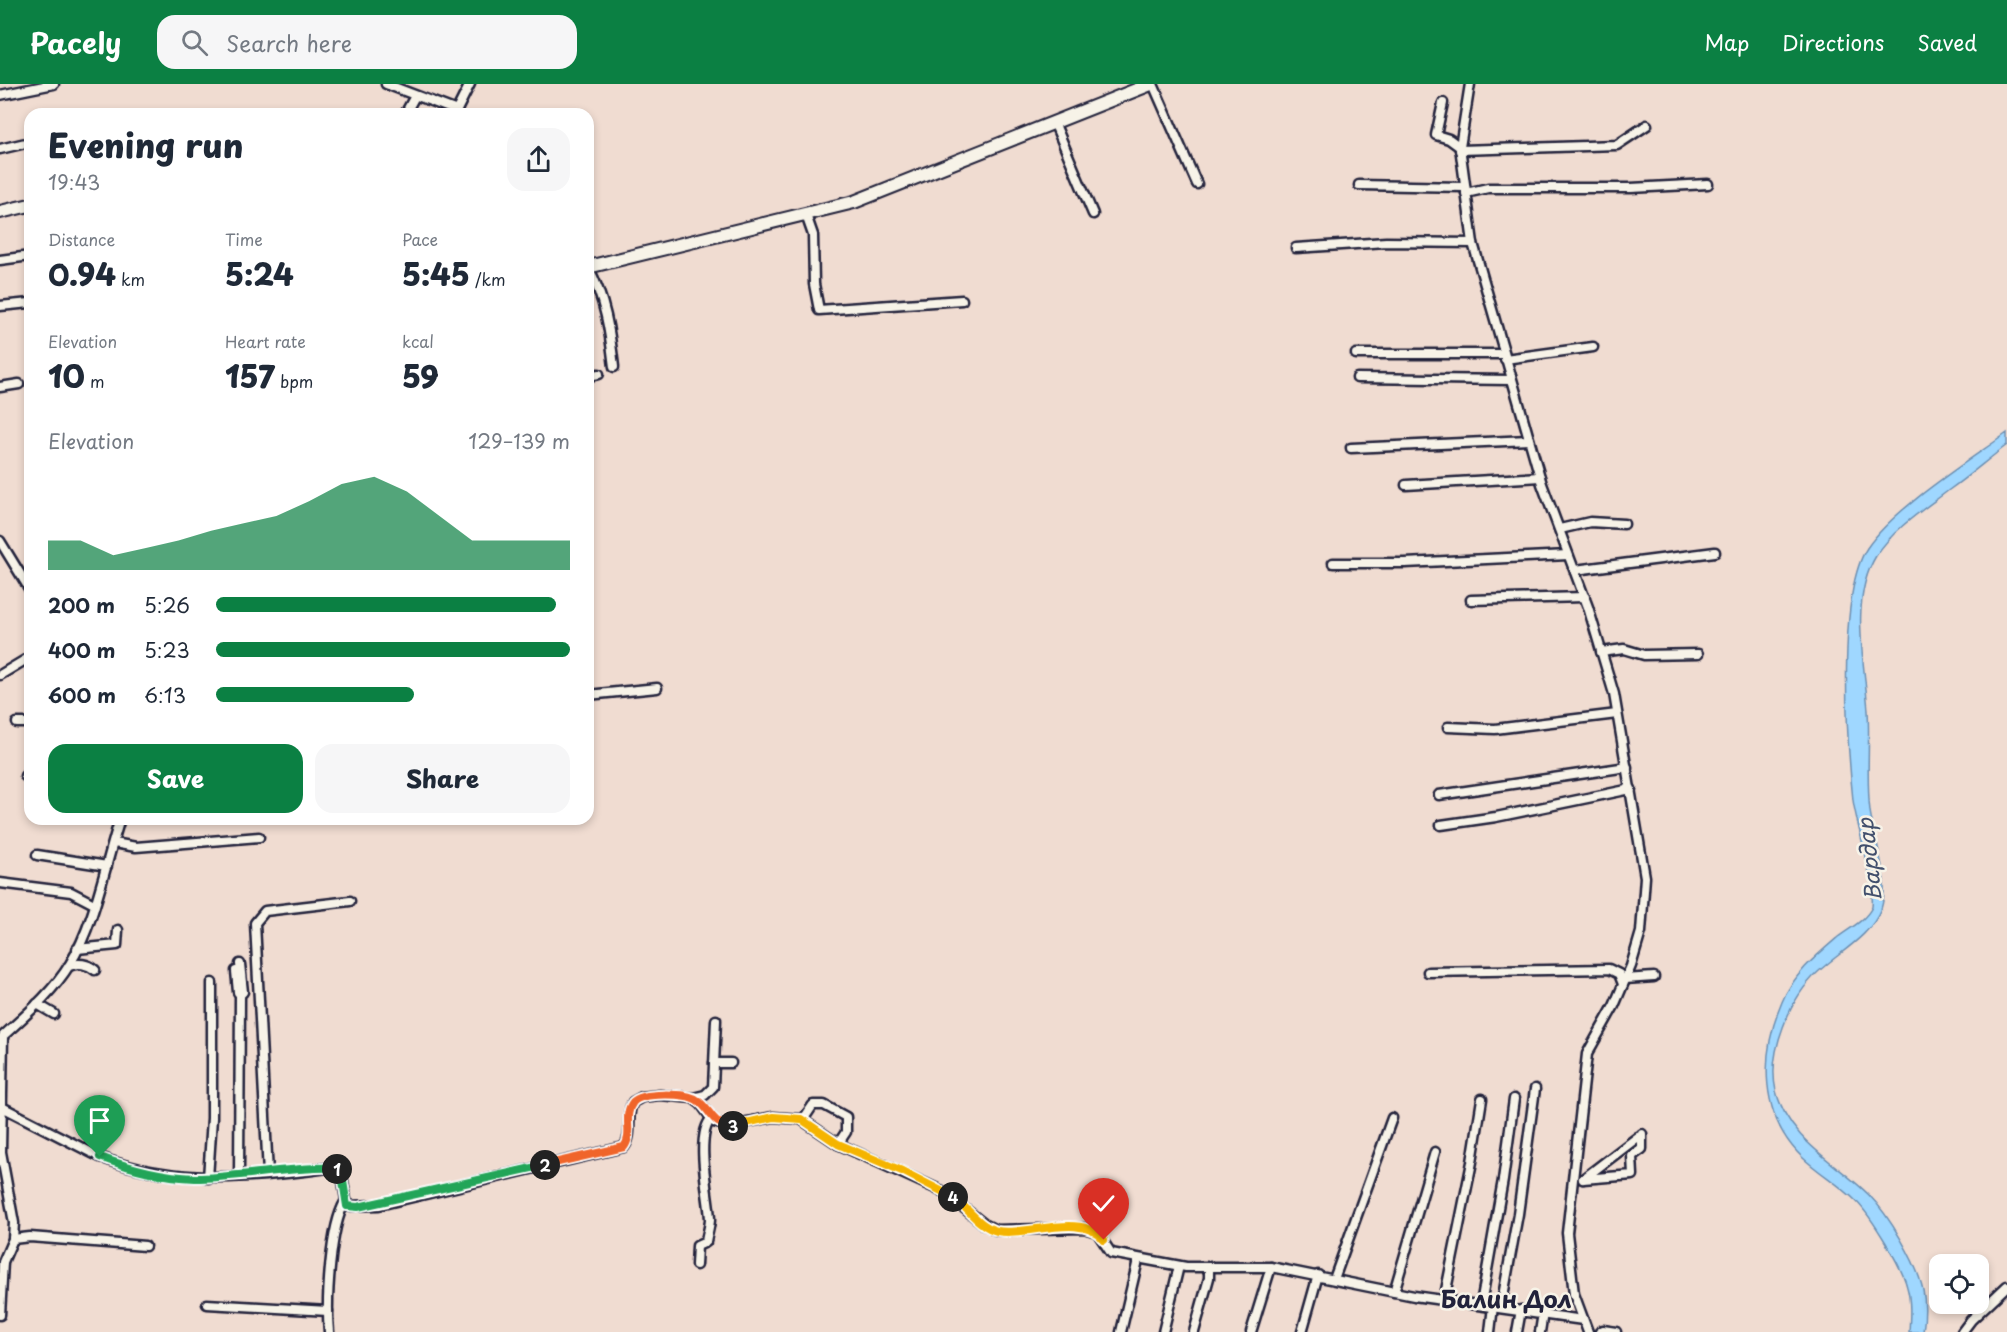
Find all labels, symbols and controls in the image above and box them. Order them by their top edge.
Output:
search box [157,15,577,69]
text: Pacely [30,21,121,64]
icon: search [178,26,211,59]
text: Search here [226,26,352,59]
text: Map [1704,26,1749,58]
text: Directions [1782,26,1884,58]
text: Saved [1917,26,1977,58]
text: Evening run [48,119,243,169]
button: share [507,128,570,191]
text: 19:43 [48,167,100,197]
text: Distance [48,227,115,251]
text: Time [225,227,263,251]
text: Pace [402,227,438,251]
text: 0.94 [48,251,116,296]
text: 5:24 [225,251,294,296]
text: 5:45 [402,251,470,296]
text: km [116,267,145,291]
text: /km [470,267,506,291]
text: Elevation [48,329,117,353]
text: Heart rate [225,329,306,353]
text: kcal [402,329,434,353]
text: 10 [48,353,85,398]
text: 157 [225,353,275,398]
text: 59 [402,353,439,398]
text: m [85,369,105,393]
text: bpm [275,369,313,393]
text: Elevation [48,426,134,456]
text: 129–139 m [468,426,570,456]
text: 200 m [48,590,115,620]
text: 5:26 [144,590,190,620]
text: 400 m [48,635,116,665]
text: 5:23 [144,635,190,665]
text: 600 m [48,680,116,710]
text: 6:13 [144,680,186,710]
button: Save [48,744,303,813]
button: Share [315,744,570,813]
water label: Вардар [1847,815,1889,903]
pin [74,1095,125,1157]
icon: arrive [83,1104,116,1137]
pin: 3 [718,1111,748,1141]
text: 3 [728,1114,738,1138]
pin: 2 [530,1150,560,1180]
text: 2 [539,1153,551,1177]
pin: 1 [322,1154,352,1184]
text: 1 [333,1157,341,1181]
pin [1078,1178,1129,1240]
pin: 4 [938,1182,968,1212]
text: 4 [948,1185,958,1209]
icon: check [1087,1187,1120,1220]
map controls [1929,1254,1989,1314]
button: locate [1929,1254,1989,1314]
district label: Балин Дол [1440,1280,1572,1316]

